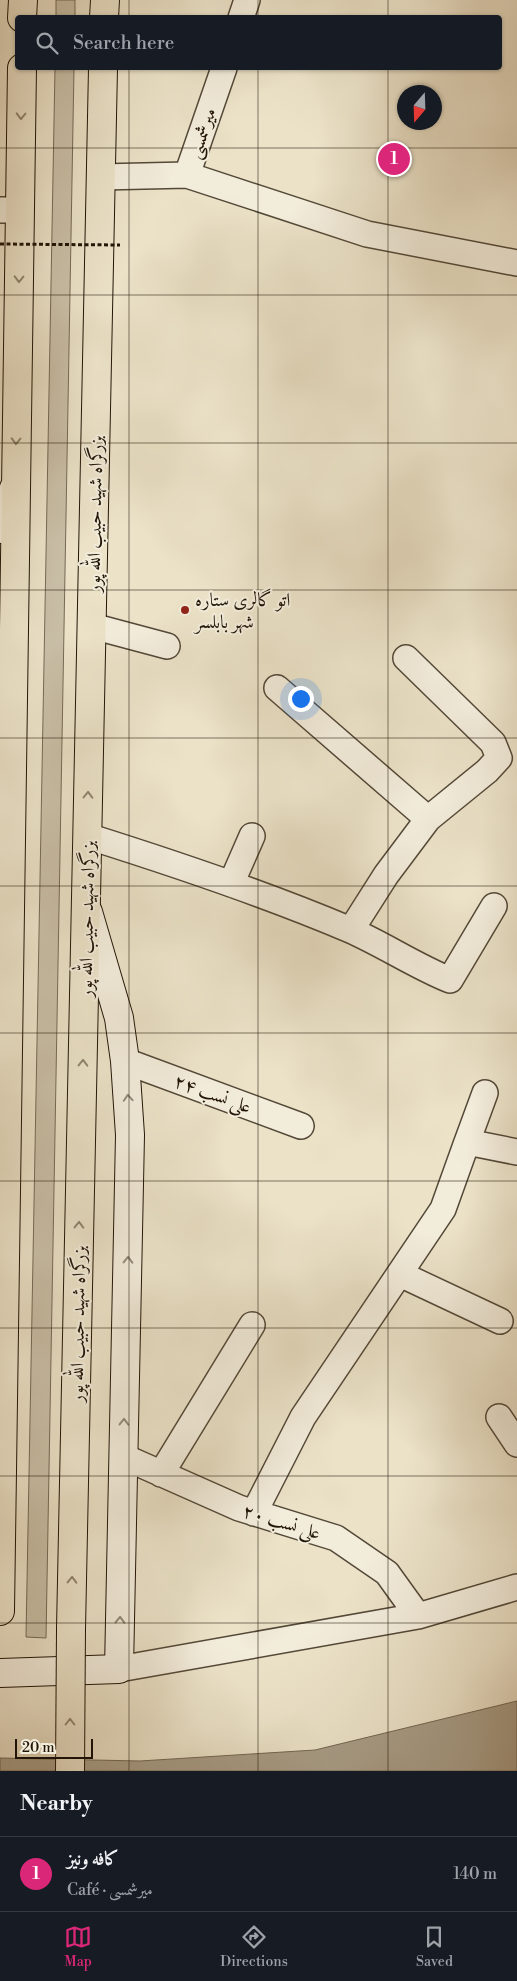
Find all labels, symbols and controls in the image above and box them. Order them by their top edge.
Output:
search box [15,15,502,70]
icon: search [33,29,61,57]
text: Search here [73,31,174,55]
north arrow [397,85,442,130]
street label: میرشمسی [182,105,223,162]
one-way arrow [16,112,26,120]
pin: 1 [378,140,410,178]
one-way arrow [14,275,24,283]
street label: بزرگراه شهید حبیب الله پور [79,435,109,595]
one-way arrow [11,437,22,445]
place label: اتو گالری ستاره شهر بابلسر [193,588,290,634]
marker: اتو گالری ستاره شهر بابلسر [179,604,191,616]
your location [288,686,314,712]
one-way arrow [83,791,93,799]
street label: بزرگراه شهید حبیب الله پور [71,840,101,1000]
one-way arrow [78,1059,88,1066]
street label: علی نسب ۲۴ [170,1069,255,1121]
one-way arrow [122,1093,133,1101]
one-way arrow [74,1221,85,1229]
street label: بزرگراه شهید حبیب الله پور [62,1245,92,1405]
one-way arrow [123,1256,133,1264]
one-way arrow [119,1418,129,1426]
street label: علی نسب ۲۰ [239,1499,324,1547]
one-way arrow [67,1576,77,1584]
one-way arrow [115,1616,125,1624]
one-way arrow [65,1718,75,1726]
scale bar [15,1736,92,1759]
text: 20 m [22,1739,54,1757]
text: Nearby [20,1791,93,1817]
text: کافه ونیز [67,1847,119,1871]
text: 1 [32,1864,40,1884]
text: 140 m [453,1864,497,1884]
text: Café · میرشمسی [67,1880,153,1900]
tab: Map [64,1923,92,1971]
tab: Directions [220,1923,288,1971]
tab: Saved [416,1923,453,1971]

